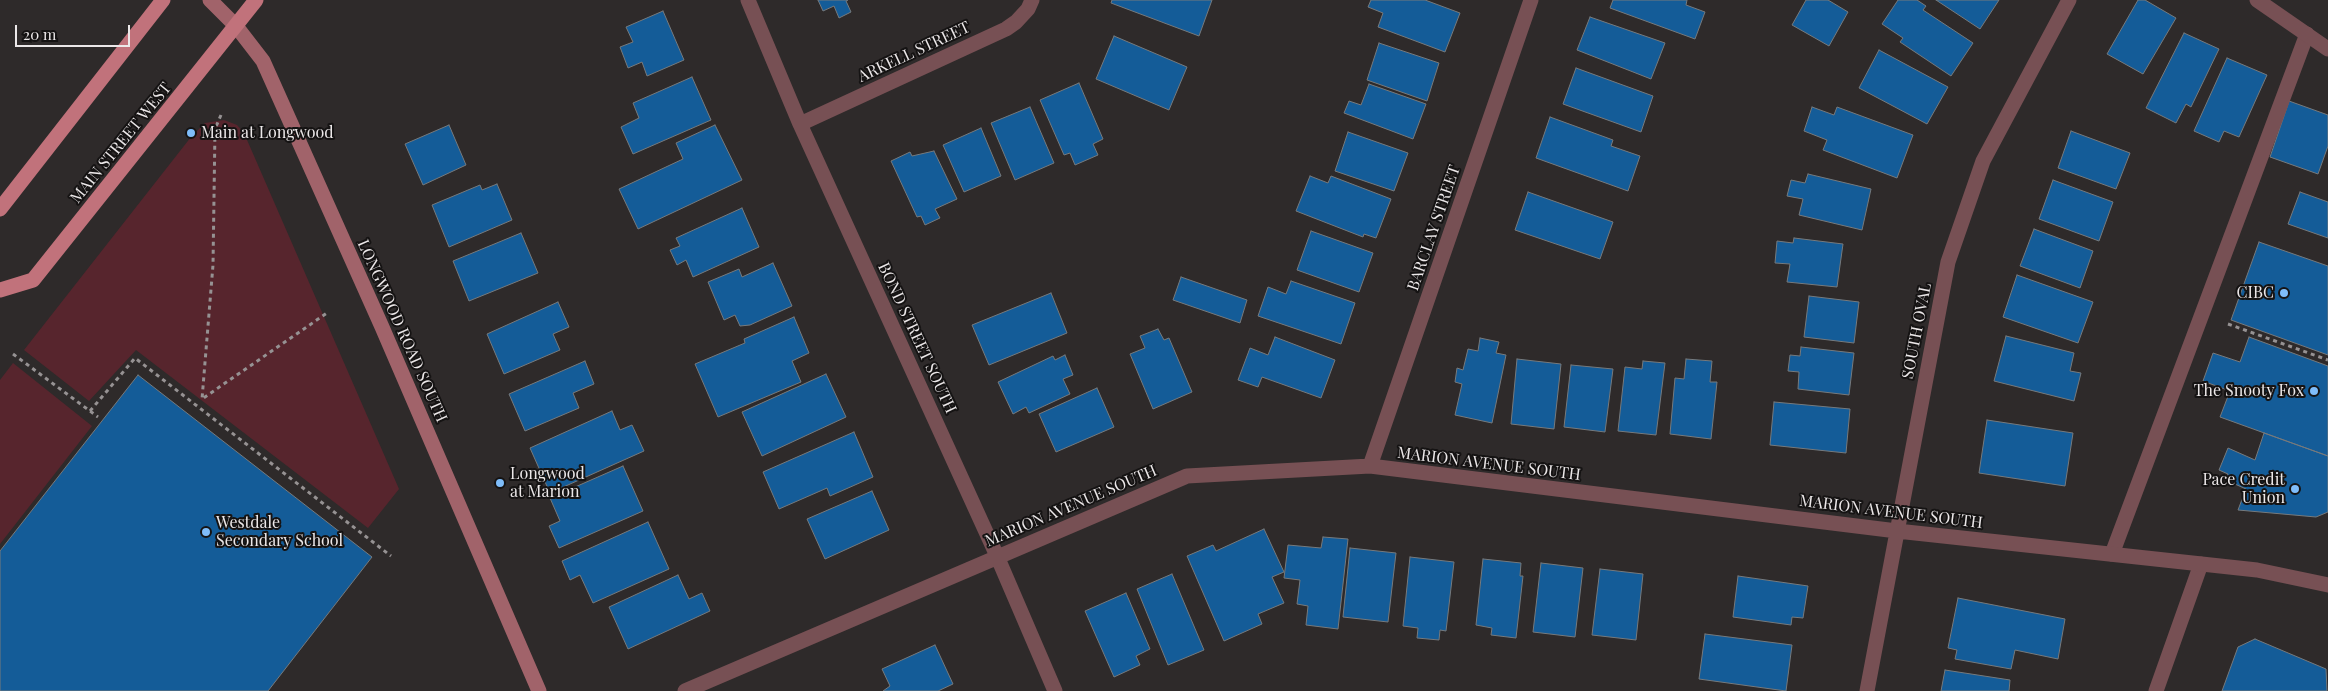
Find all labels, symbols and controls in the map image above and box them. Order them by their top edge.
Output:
scale bar [18,15,132,47]
street label: ARKELL STREET [855,18,973,86]
text: 20 m [23,24,56,44]
street label: MAIN STREET WEST [66,79,176,207]
place label: Main at Longwood [201,123,334,143]
marker: Main at Longwood [185,127,197,139]
street label: BARCLAY STREET [1404,163,1464,293]
street label: LONGWOOD ROAD SOUTH [353,237,451,425]
street label: BOND STREET SOUTH [874,260,960,416]
street label: SOUTH OVAL [1898,281,1936,381]
place label: CIBC [2237,283,2274,303]
marker: CIBC [2278,287,2290,299]
place label: The Snooty Fox [2194,381,2304,401]
marker: The Snooty Fox [2308,385,2320,397]
street label: MARION AVENUE SOUTH [1396,443,1582,485]
street label: MARION AVENUE SOUTH [982,461,1160,551]
place label: Longwood at Marion [510,464,585,502]
place label: Pace Credit Union [2202,470,2285,508]
marker: Longwood at Marion [494,477,506,489]
marker: Pace Credit Union [2289,483,2301,495]
street label: MARION AVENUE SOUTH [1798,491,1984,533]
place label: Westdale Secondary School [216,513,343,551]
marker: Westdale Secondary School [200,526,212,538]

